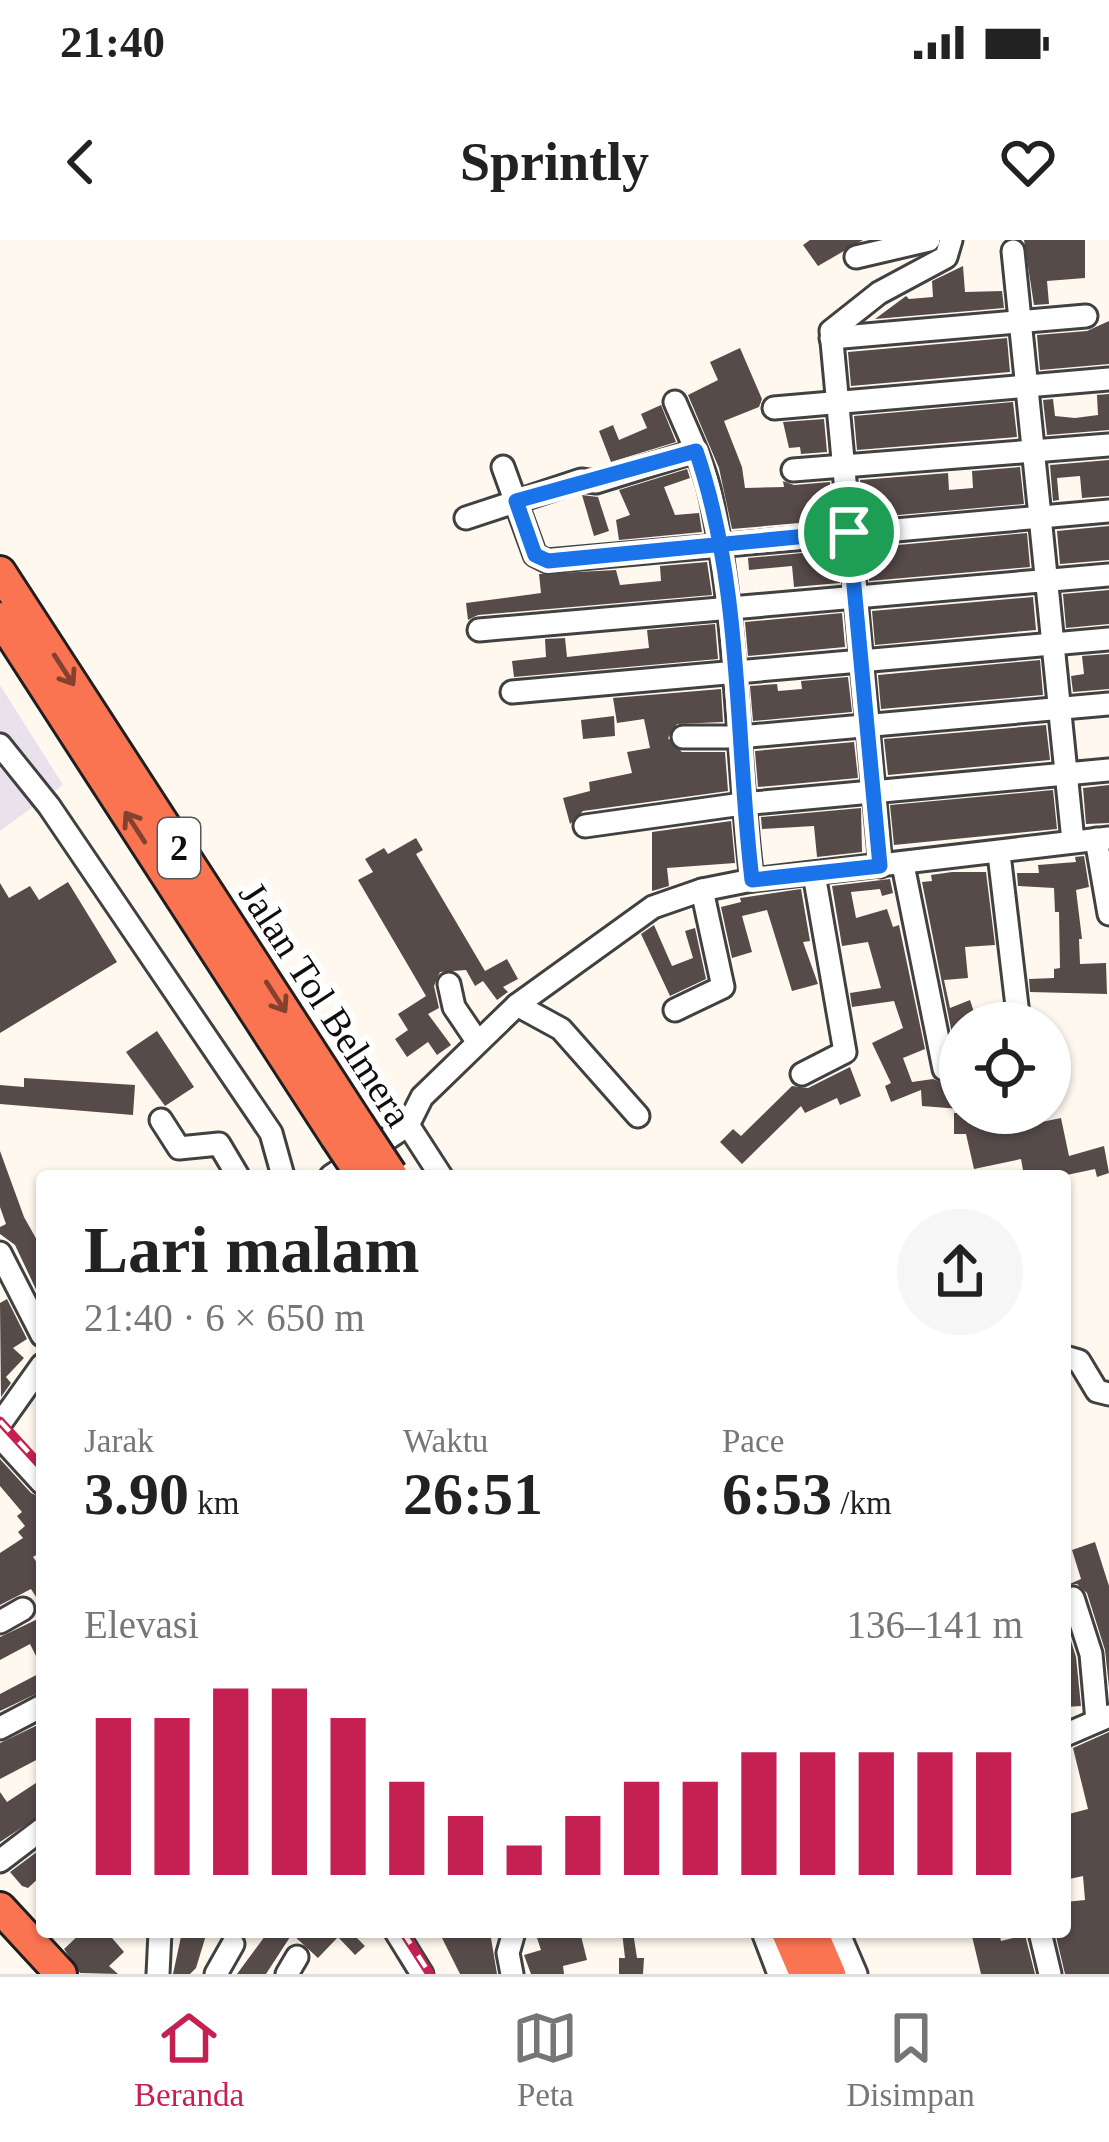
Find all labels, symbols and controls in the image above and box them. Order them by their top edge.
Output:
text: 21:40 [60,17,165,67]
icon: back [48,129,114,195]
icon: heart [995,129,1061,195]
text: Sprintly [460,132,649,192]
pin [798,481,900,583]
icon: arrive [816,499,882,565]
one-way arrow [51,652,76,686]
one-way arrow [123,811,148,845]
road number: 2 [158,818,200,878]
street label: Jalan Tol Belmera [231,874,421,1134]
one-way arrow [263,980,288,1014]
map controls [939,1002,1071,1134]
button: locate [939,1002,1071,1134]
button: share [897,1209,1023,1335]
text: Lari malam [84,1213,419,1286]
text: 21:40 · 6 × 650 m [84,1296,365,1339]
text: Jarak [84,1423,154,1459]
text: Waktu [403,1423,488,1459]
text: Pace [722,1423,784,1459]
text: 3.90 [84,1461,189,1527]
text: 26:51 [403,1461,543,1527]
text: 6:53 [722,1461,832,1527]
text: km [189,1485,239,1521]
text: /km [832,1485,892,1521]
text: Elevasi [84,1603,199,1646]
text: 136–141 m [846,1603,1023,1646]
tab: Beranda [134,2005,244,2114]
tab: Peta [512,2005,578,2114]
tab: Disimpan [847,2005,975,2114]

